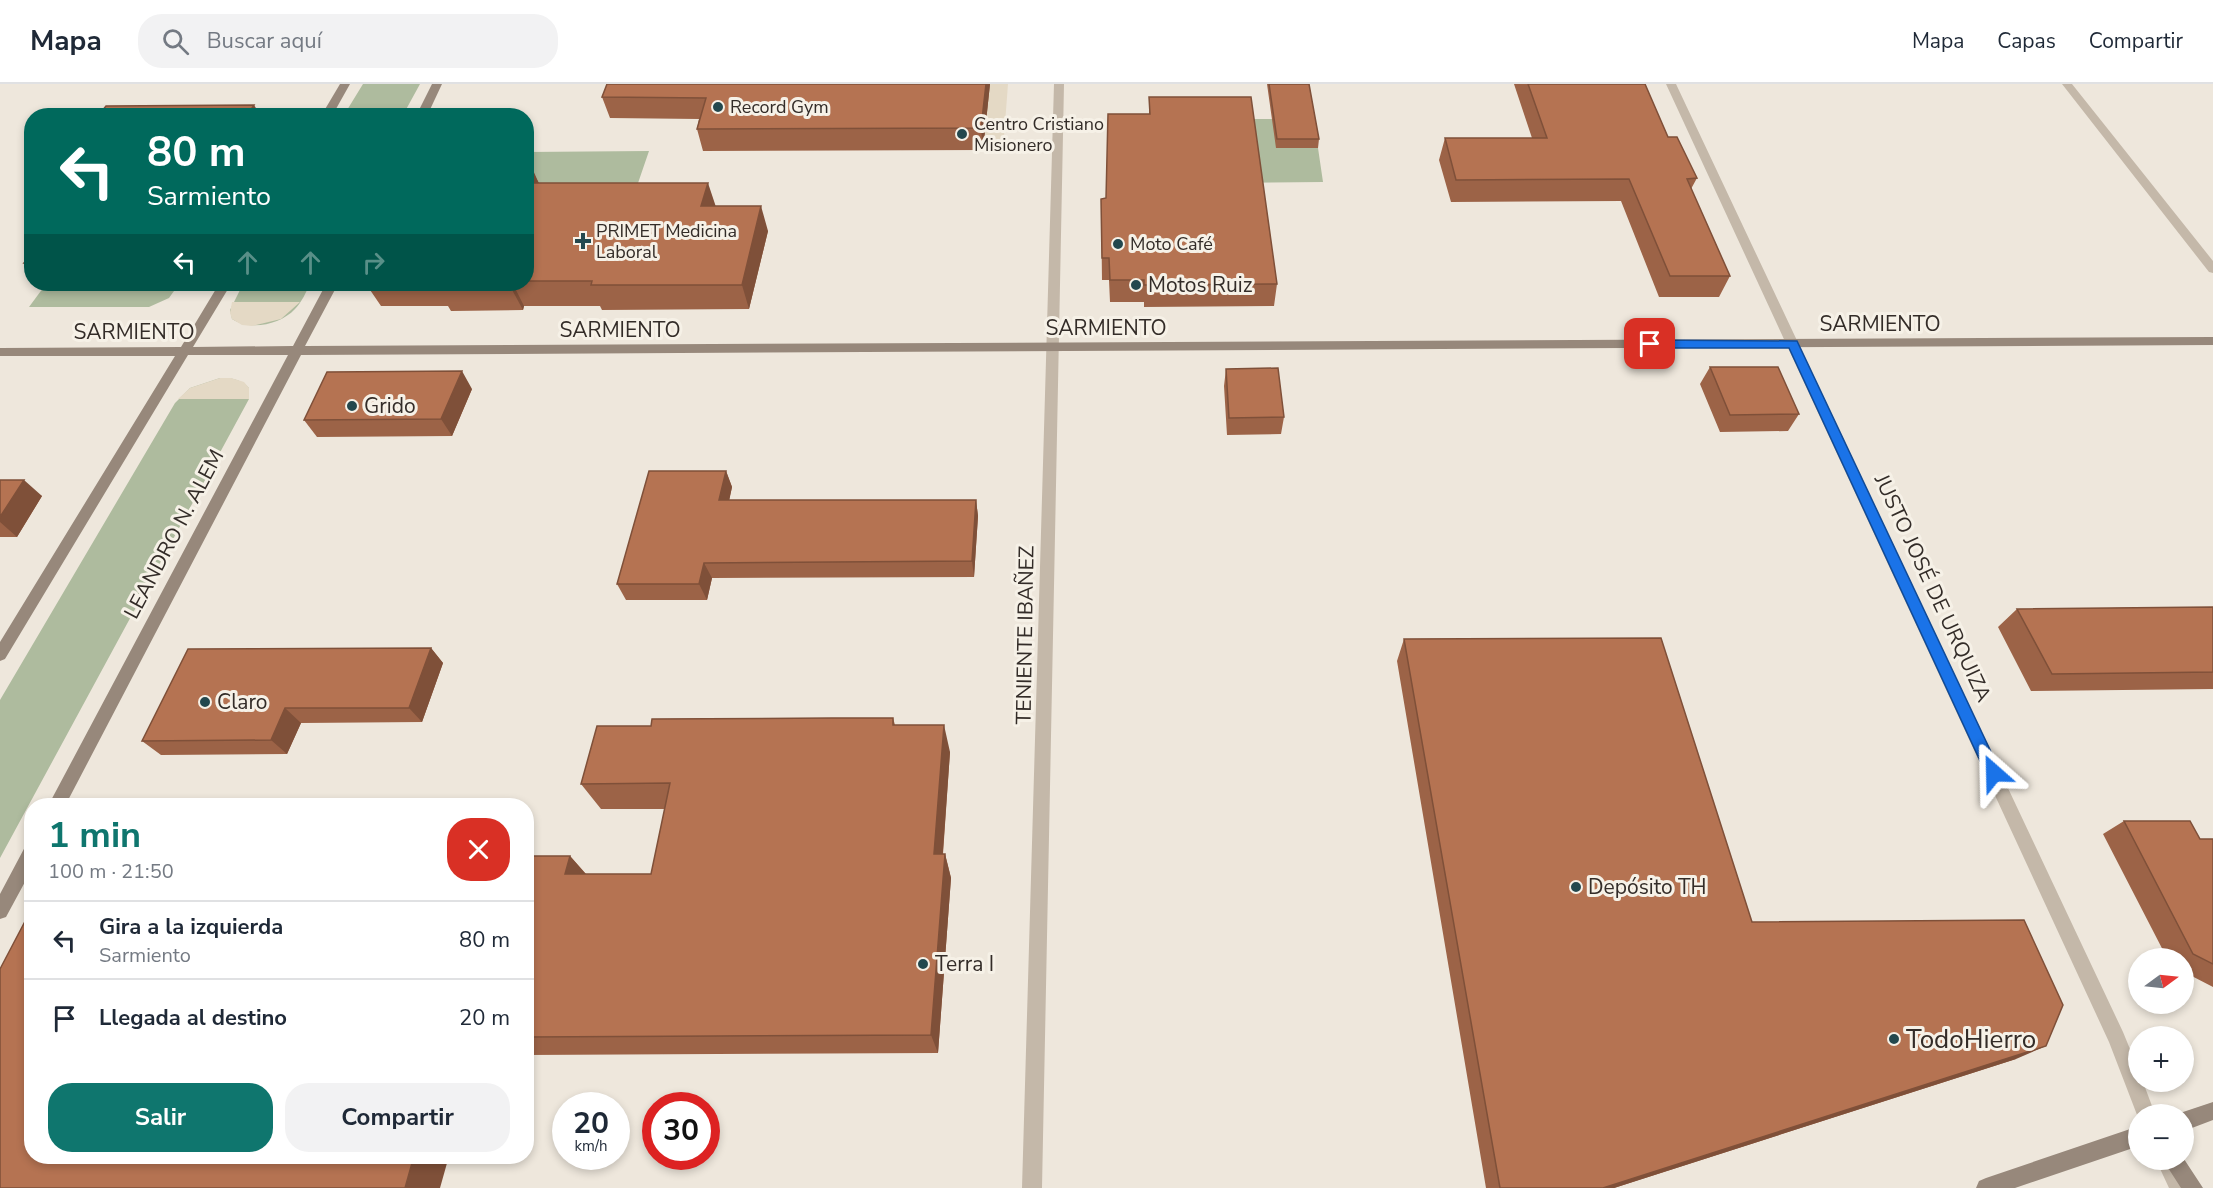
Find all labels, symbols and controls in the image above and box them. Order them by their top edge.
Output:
search box [138,14,558,68]
text: Mapa [30,22,102,60]
icon: search [159,25,192,58]
text: Buscar aquí [207,26,322,56]
text: Mapa [1912,27,1964,55]
text: Capas [1997,27,2056,55]
text: Compartir [2089,27,2183,55]
place label: Record Gym [730,95,829,119]
marker: Record Gym [711,100,725,114]
place label: Centro Cristiano Misionero [974,112,1104,157]
text: 80 m [147,124,246,181]
marker: Centro Cristiano Misionero [955,127,969,141]
icon: left [48,132,126,210]
text: Sarmiento [147,178,271,215]
place label: PRIMET Medicina Laboral [596,219,737,264]
marker: PRIMET Medicina Laboral [574,232,592,250]
place label: Moto Café [1130,232,1213,256]
marker: Moto Café [1111,237,1125,251]
icon: left [168,246,201,279]
icon: ahead [231,246,264,279]
icon: ahead [294,246,327,279]
icon: right [357,246,390,279]
place label: Motos Ruiz [1148,271,1253,299]
marker: Motos Ruiz [1129,278,1143,292]
street label: SARMIENTO [1819,310,1941,338]
street label: SARMIENTO [1045,314,1167,342]
street label: SARMIENTO [559,316,681,344]
street label: SARMIENTO [73,318,195,346]
pin [1624,318,1675,369]
icon: arrive [1633,327,1666,360]
place label: Grido [364,392,416,420]
marker: Grido [345,399,359,413]
street label: LEANDRO N. ALEM [118,444,230,624]
street label: JUSTO JOSÉ DE URQUIZA [1867,469,1998,706]
street label: TENIENTE IBAÑEZ [1009,545,1041,725]
place label: Claro [217,688,268,716]
marker: Claro [198,695,212,709]
position arrow [1962,741,2026,805]
text: 1 min [48,811,141,860]
button: close [447,818,510,881]
text: 100 m · 21:50 [48,858,174,885]
place label: Depósito TH [1588,873,1707,901]
marker: Depósito TH [1569,880,1583,894]
text: Gira a la izquierda [99,912,283,942]
icon: left [48,924,81,957]
text: 80 m [459,925,510,955]
text: Sarmiento [99,942,191,969]
north arrow [2128,948,2194,1014]
map controls [2128,948,2194,1170]
place label: Terra I [935,950,994,978]
marker: Terra I [916,957,930,971]
icon: arrive [48,1002,81,1035]
text: Llegada al destino [99,1003,287,1033]
text: 20 m [459,1003,510,1033]
place label: TodoHierro [1906,1022,2036,1057]
button: + [2128,1026,2194,1092]
marker: TodoHierro [1887,1032,1901,1046]
button: Salir [48,1083,273,1152]
button: Compartir [285,1083,510,1152]
speed limit sign: 30 [642,1092,720,1170]
text: 20 [573,1103,609,1144]
button: − [2128,1104,2194,1170]
text: km/h [574,1136,608,1156]

